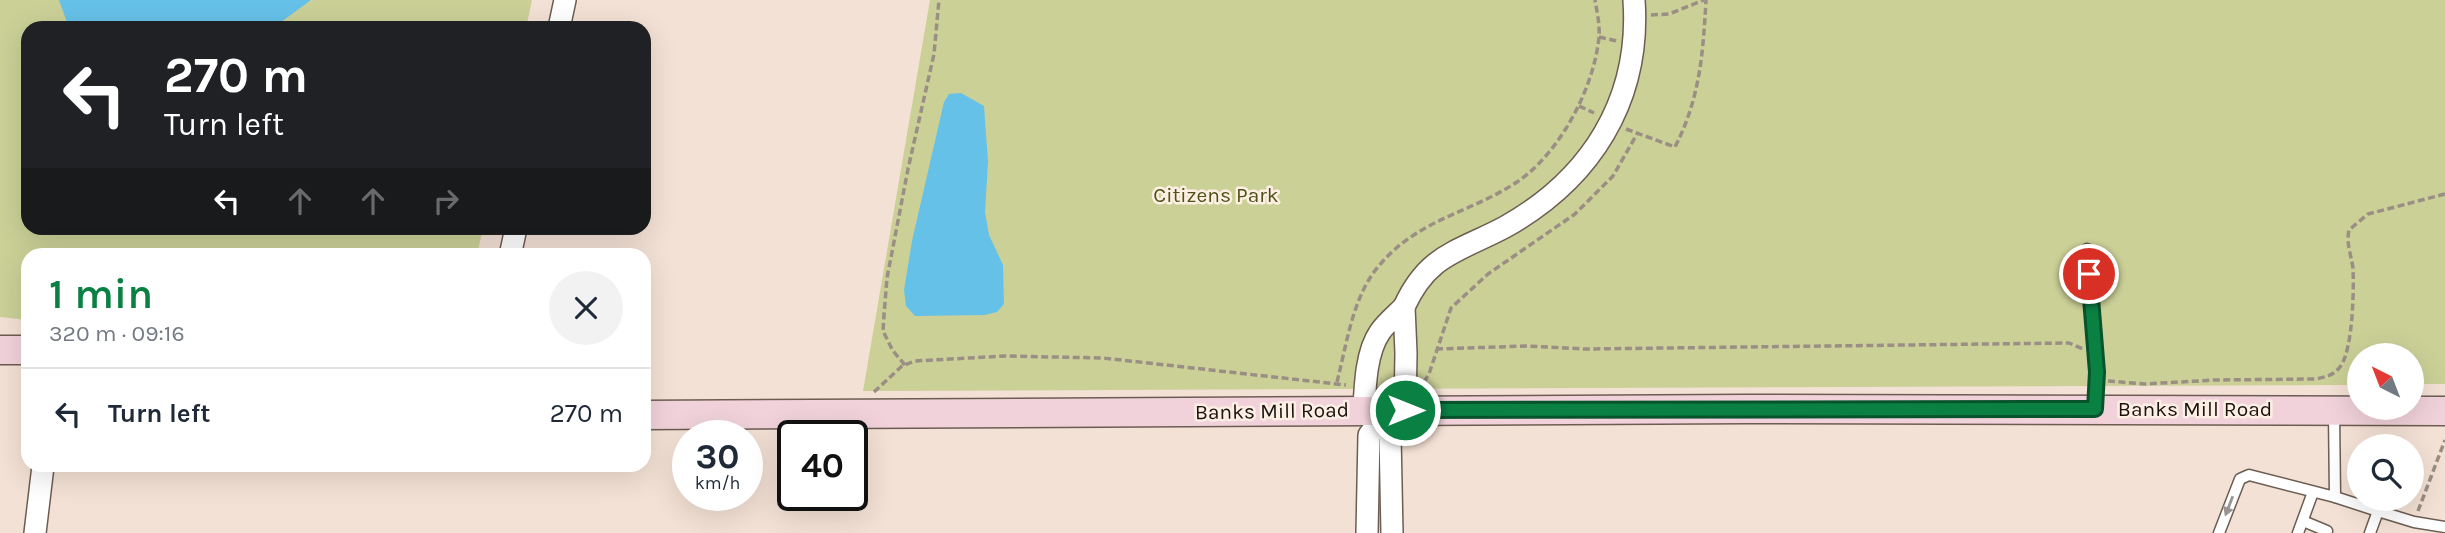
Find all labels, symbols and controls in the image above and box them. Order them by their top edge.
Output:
text: 270 m [164,47,308,104]
icon: left [49,49,140,140]
text: Turn left [164,106,284,143]
icon: left [208,182,246,220]
icon: ahead [281,182,319,220]
icon: ahead [354,182,392,220]
icon: right [427,182,465,220]
park label: Citizens Park [1153,183,1279,207]
pin [2059,244,2119,304]
icon: arrive [2070,255,2108,293]
text: 1 min [49,269,153,319]
button: close [549,271,623,345]
text: 320 m · 09:16 [49,320,185,347]
north arrow [2347,343,2424,420]
map controls [2347,343,2424,511]
position arrow [1368,373,1442,447]
icon: left [49,395,87,433]
street label: Banks Mill Road [2118,397,2272,421]
text: Turn left [108,398,210,429]
text: 270 m [550,398,623,429]
street label: Banks Mill Road [1195,398,1349,424]
speed limit sign: 40 [777,420,868,511]
button: search [2347,434,2424,511]
text: 30 [696,436,739,477]
text: km/h [695,472,740,494]
one-way arrow [2224,496,2235,517]

